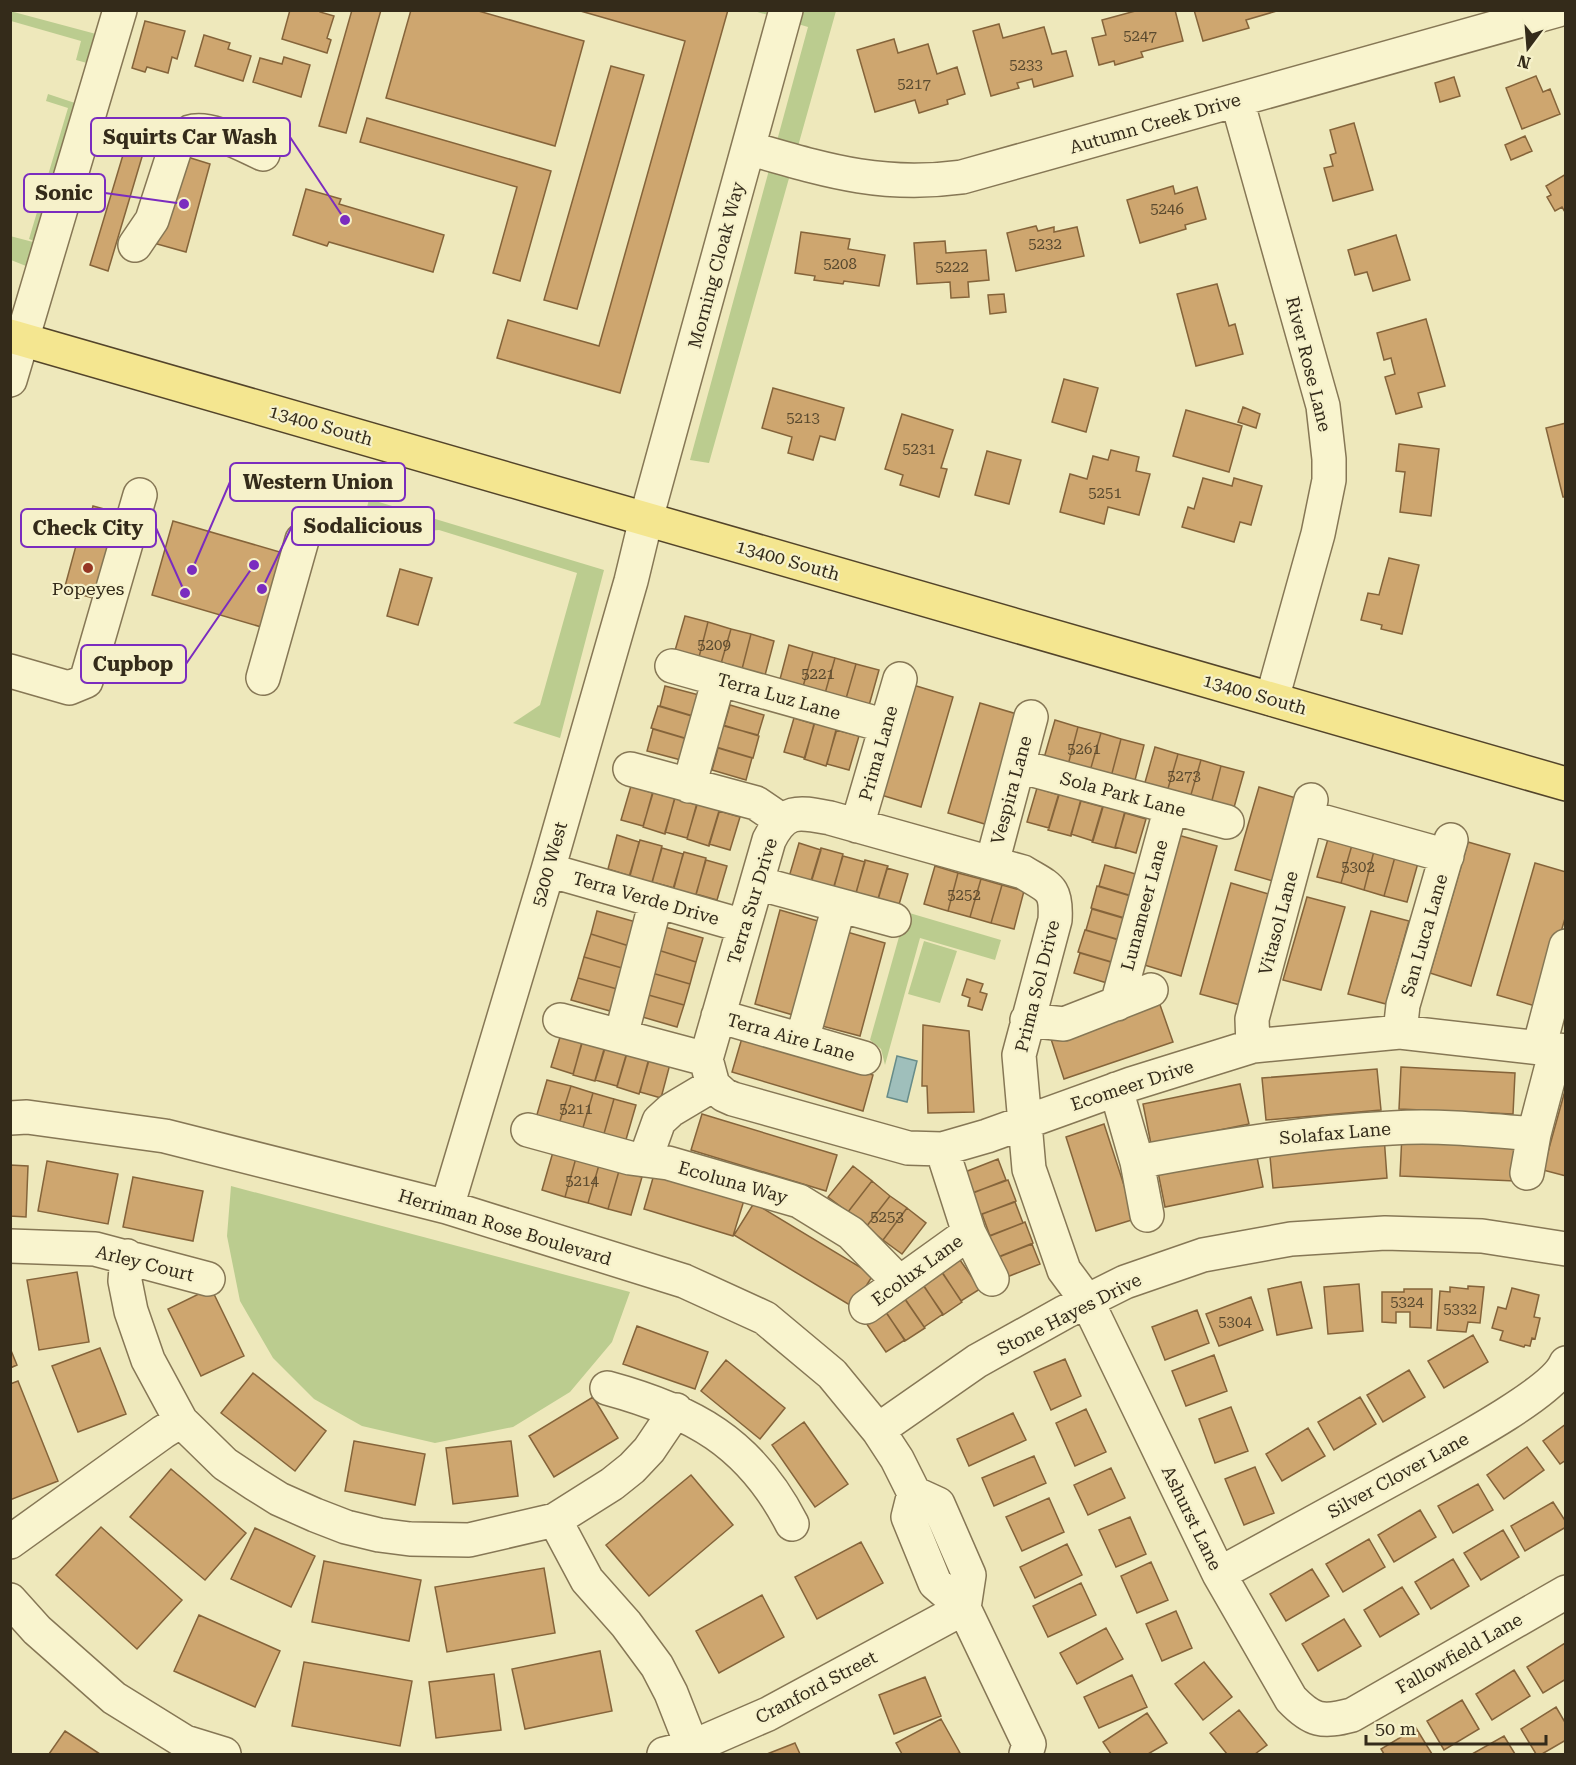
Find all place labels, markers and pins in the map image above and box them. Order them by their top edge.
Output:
callout: Squirts Car Wash [91,118,290,156]
callout: Sonic [24,174,105,212]
callout: Western Union [230,463,405,501]
callout: Sodalicious [292,507,434,545]
callout: Check City [21,509,156,547]
marker: Popeyes [81,561,95,575]
place label: Popeyes [52,578,124,599]
callout: Cupbop [81,645,186,683]

